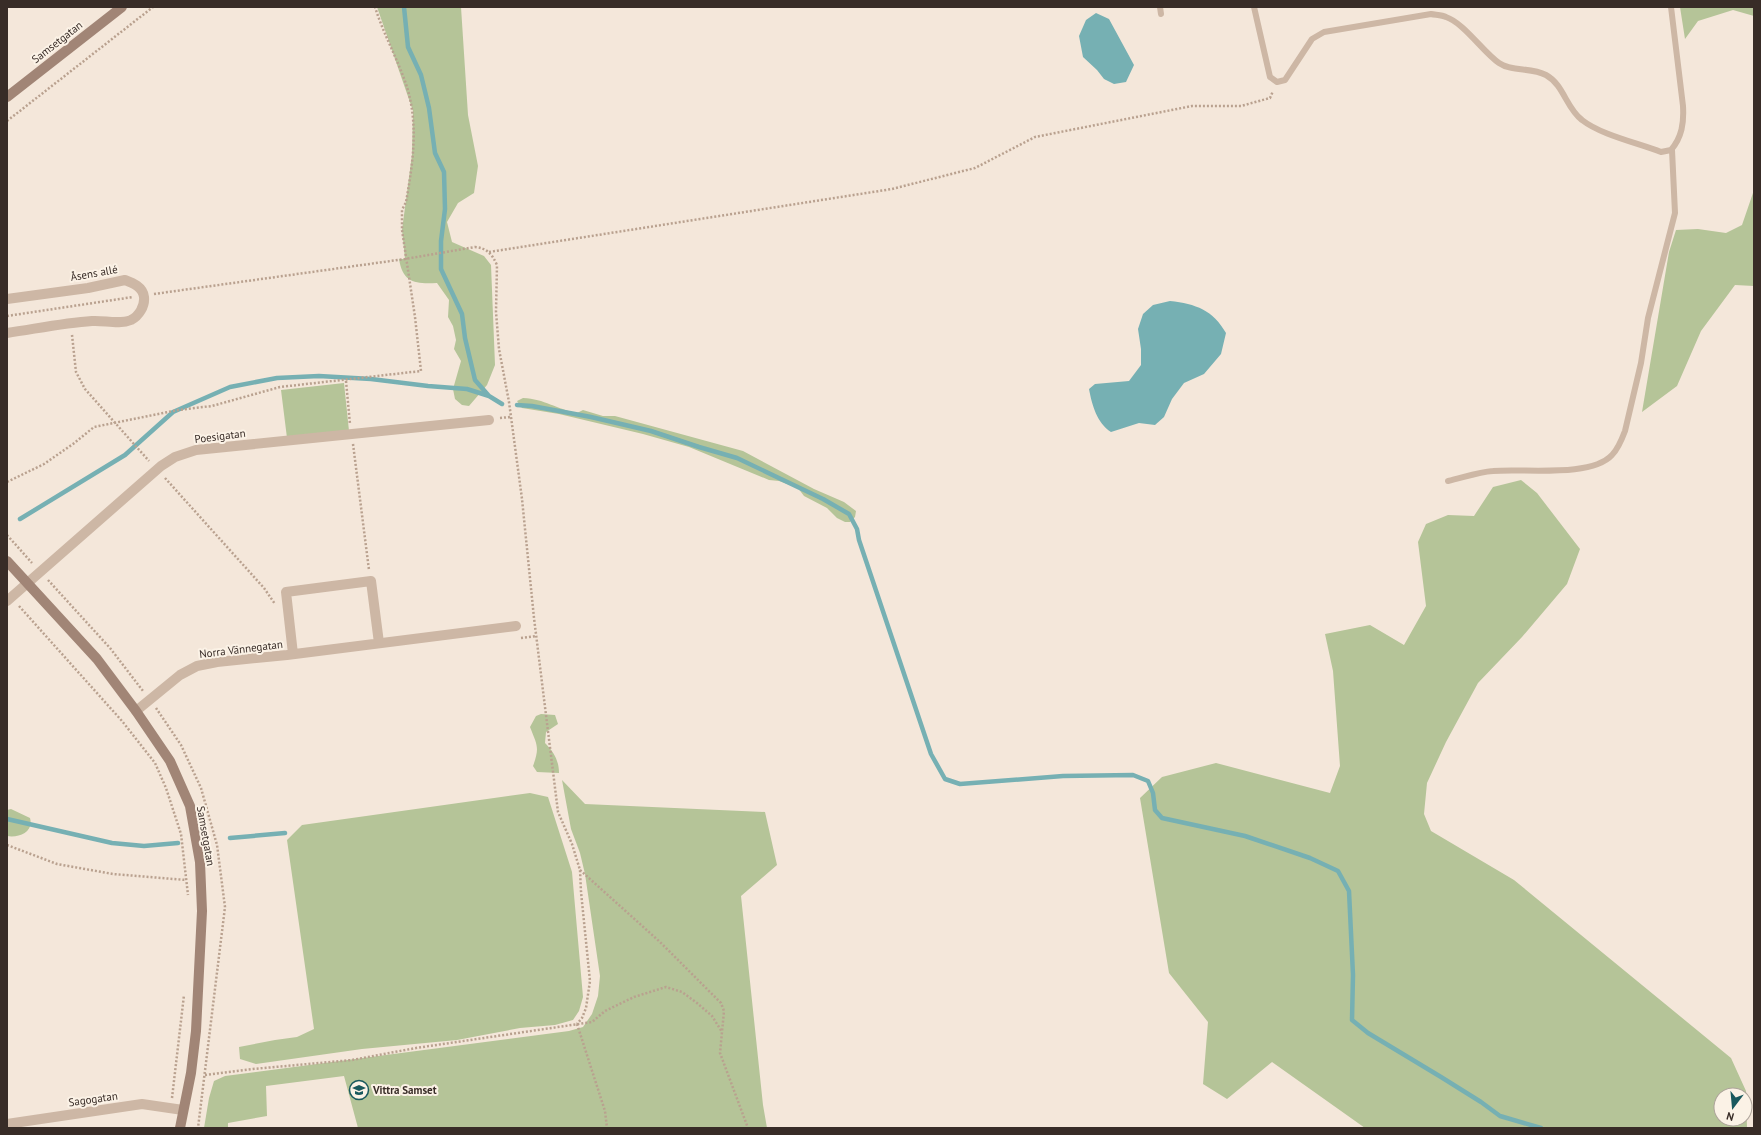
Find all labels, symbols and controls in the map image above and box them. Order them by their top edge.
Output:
street label: Samsetgatan [29,18,85,66]
street label: Åsens allé [69,262,119,284]
street label: Poesigatan [194,426,246,446]
street label: Norra Vännegatan [198,637,284,661]
street label: Samsetgatan [194,805,218,867]
school or university icon: Vittra Samset [348,1079,370,1101]
place label: Vittra Samset [372,1083,437,1097]
north arrow [1713,1087,1753,1127]
street label: Sagogatan [67,1089,119,1109]
text: N [1725,1109,1736,1124]

